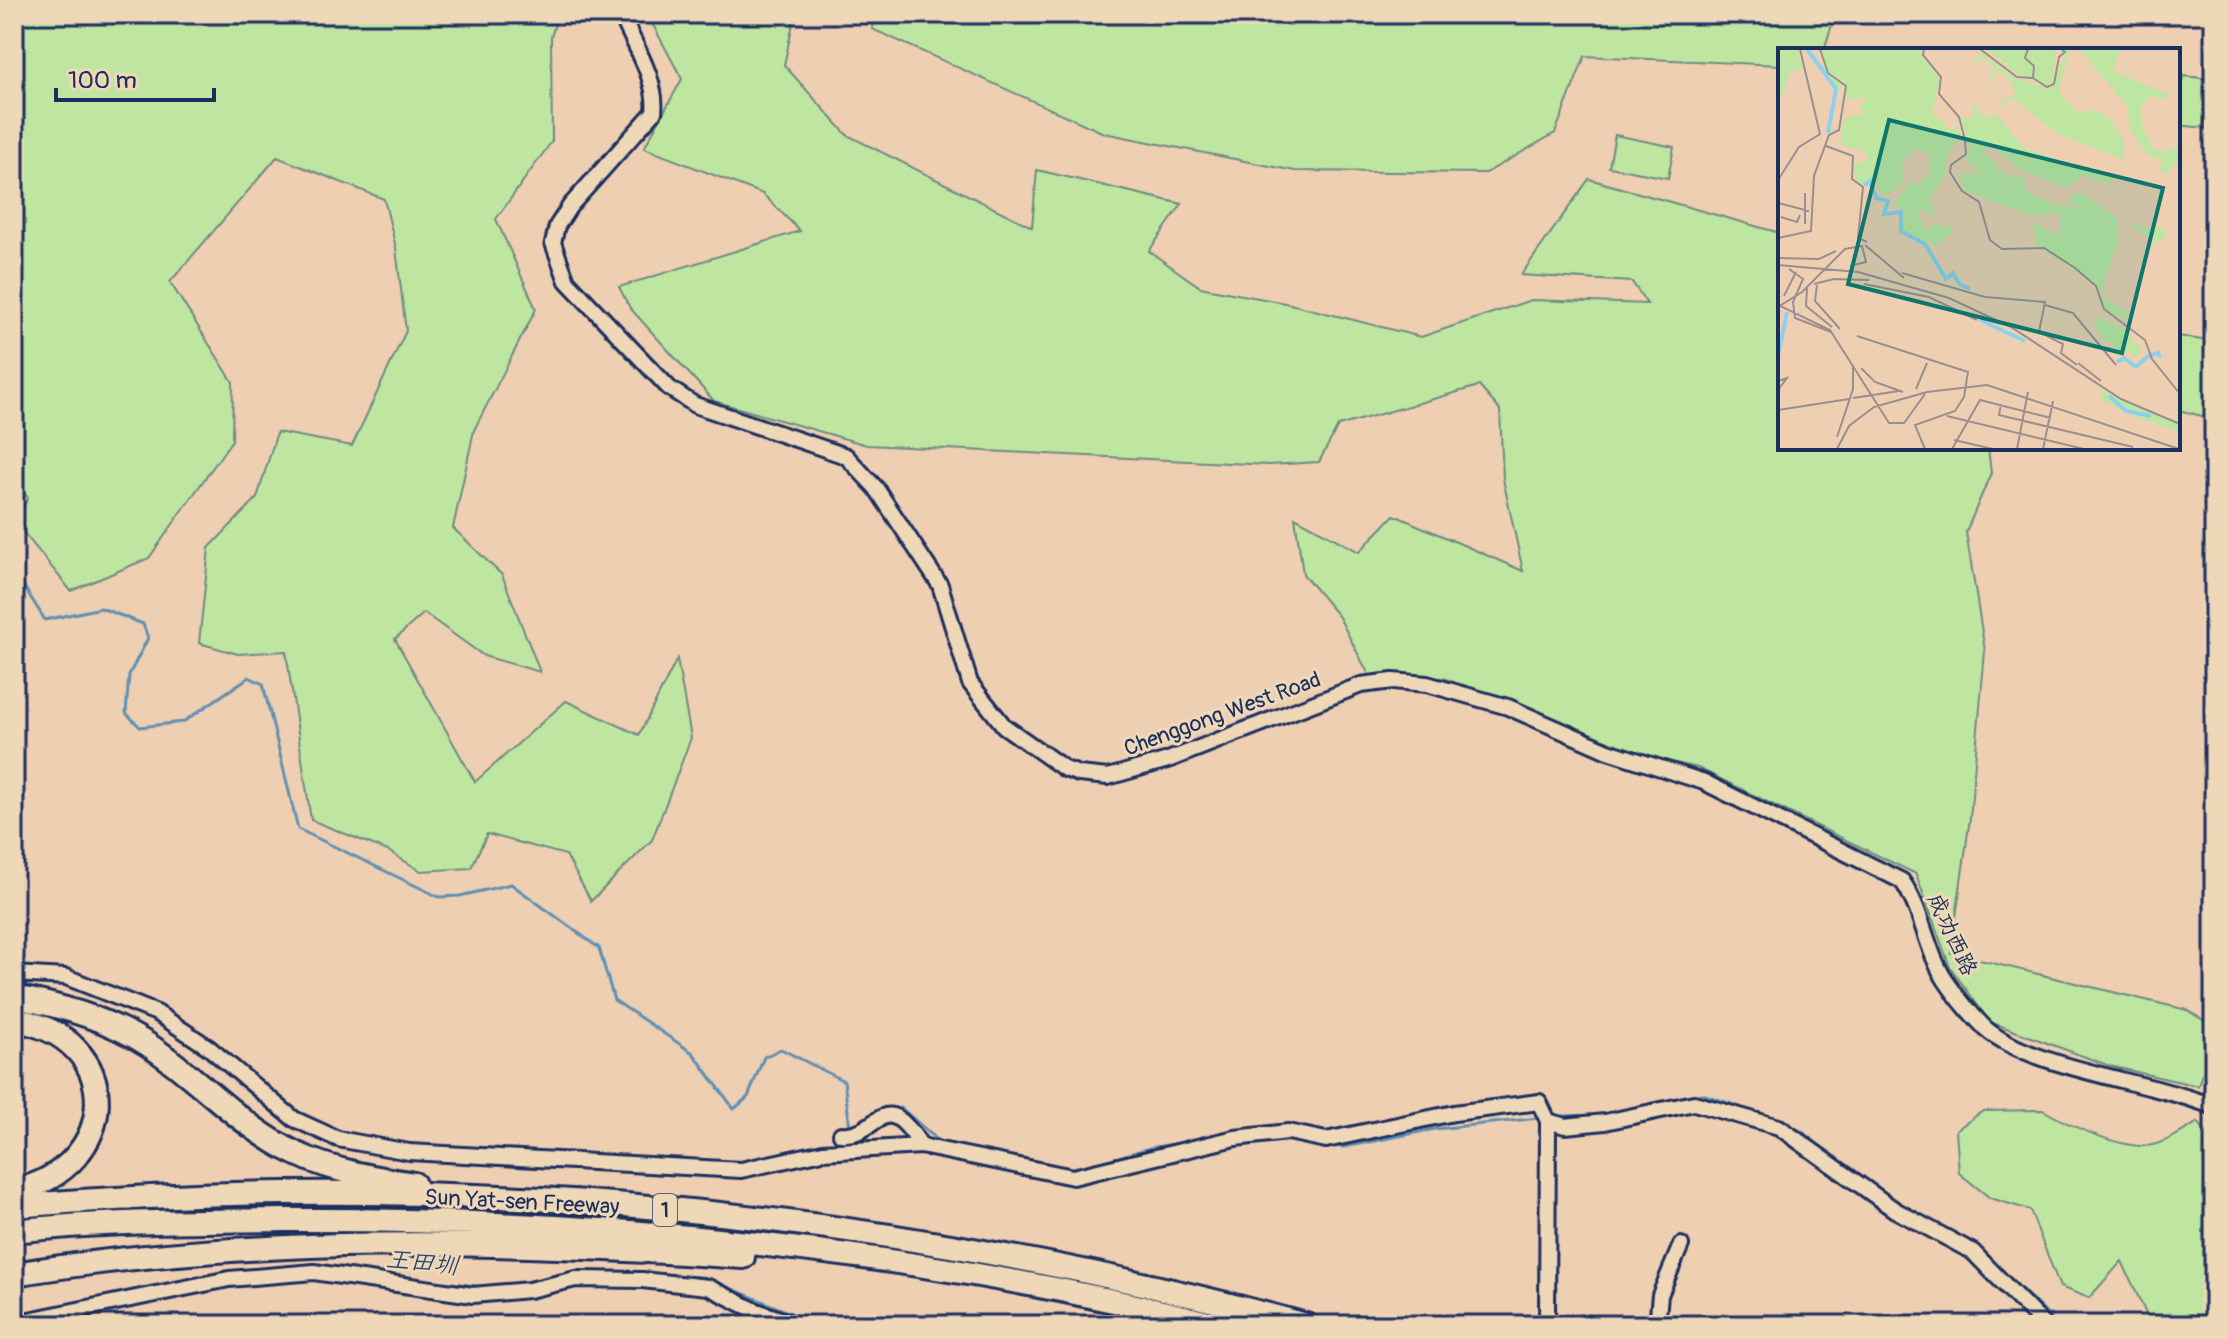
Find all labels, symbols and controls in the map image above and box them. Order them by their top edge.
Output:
inset map [1778,48,2180,450]
scale bar [56,52,214,102]
text: 100 m [68,66,137,95]
street label: Chenggong West Road [1120,665,1325,763]
street label: 成功西路 [1921,889,1983,980]
street label: Sun Yat-sen Freeway [424,1183,620,1221]
road number: 1 [653,1194,677,1226]
water label: 王田圳 [385,1244,462,1281]

